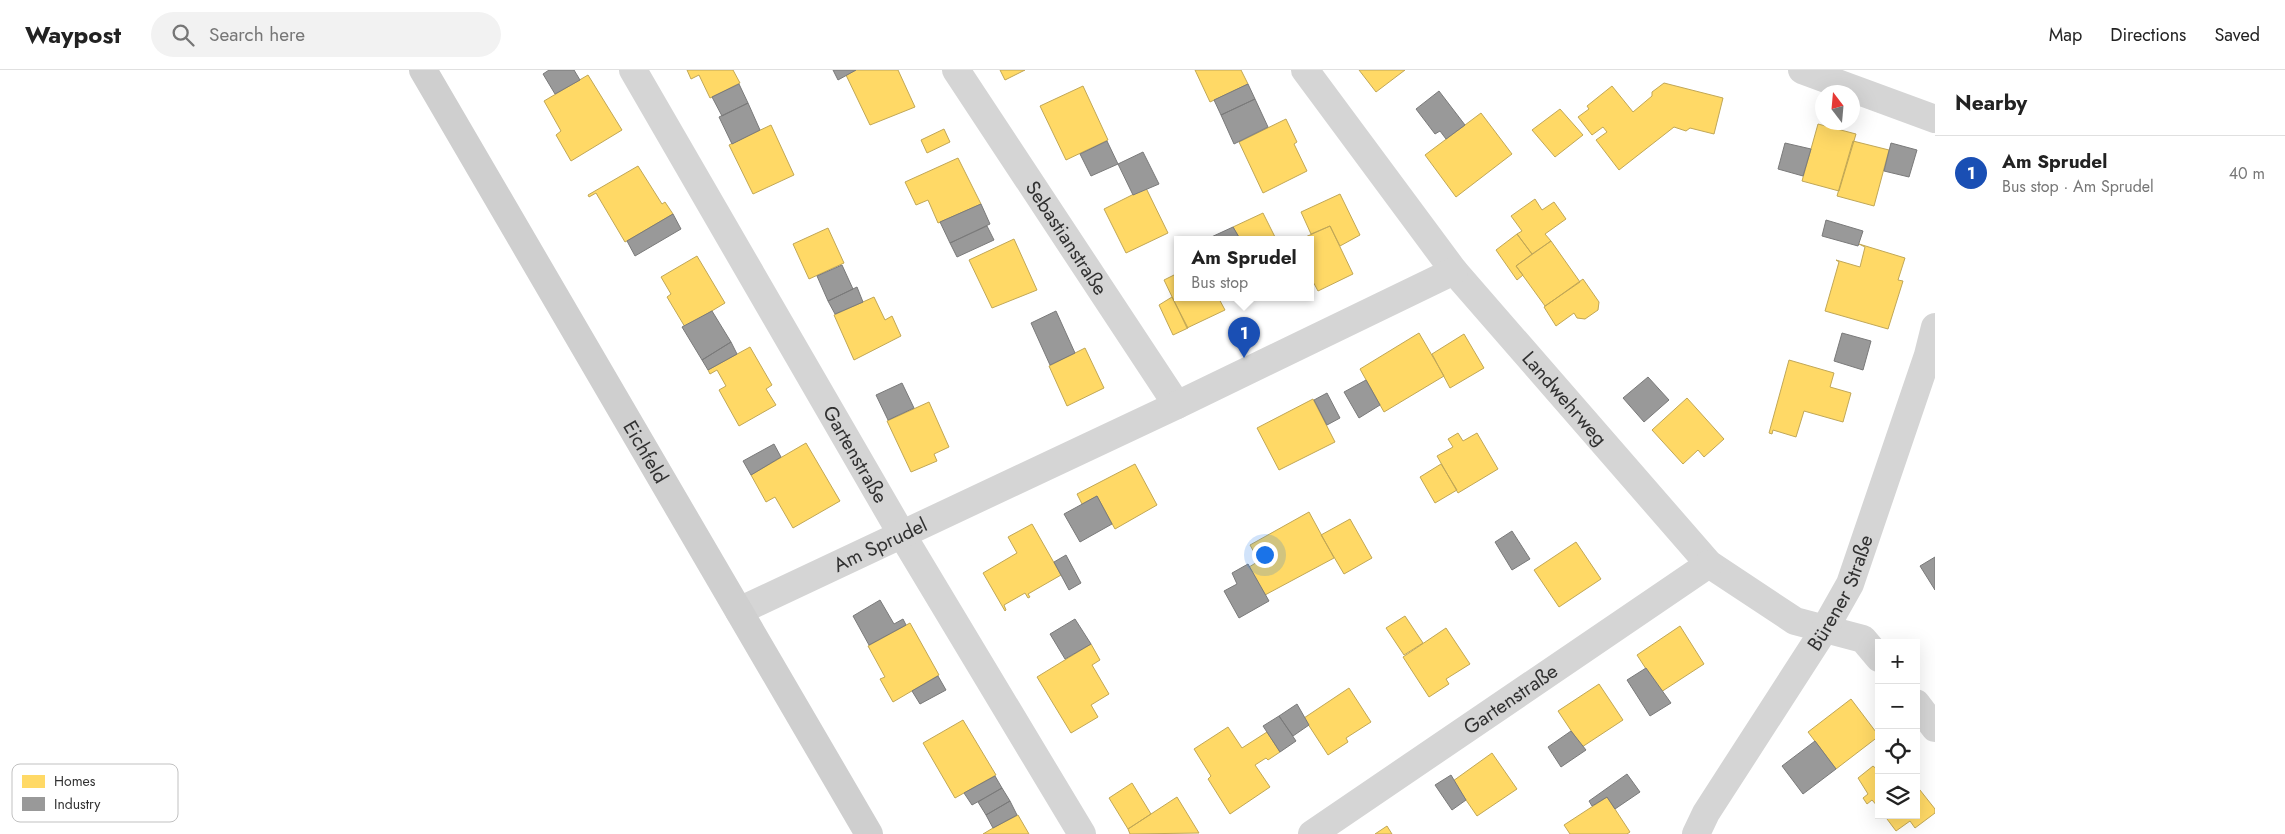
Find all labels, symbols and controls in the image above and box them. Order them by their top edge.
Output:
search box [151,12,501,57]
text: Waypost [25,17,121,52]
icon: search [169,21,197,49]
text: Search here [209,21,305,48]
text: Map [2049,22,2082,48]
text: Directions [2110,22,2186,48]
text: Saved [2214,22,2260,48]
north arrow [1815,85,1860,130]
text: Nearby [1955,88,2027,118]
text: Am Sprudel [2002,148,2107,175]
text: 1 [1967,162,1975,185]
text: 40 m [2229,162,2265,185]
street label: Sebastianstraße [1018,175,1115,301]
text: Bus stop · Am Sprudel [2002,175,2154,198]
popup [1174,236,1314,301]
text: Am Sprudel [1191,244,1297,271]
text: Bus stop [1191,271,1248,294]
pin: 1 [1228,317,1260,358]
street label: Landwehrweg [1515,345,1614,452]
street label: Gartenstraße [816,400,895,509]
street label: Eichfeld [616,415,676,489]
street label: Am Sprudel [828,510,932,579]
street label: Bürener Straße [1800,531,1880,656]
your location [1252,542,1278,568]
map controls [1875,639,1920,819]
button: + [1875,639,1920,684]
street label: Gartenstraße [1457,656,1564,742]
button: − [1875,684,1920,729]
button: locate [1875,729,1920,774]
legend [12,764,178,822]
text: Homes [54,771,96,791]
button: layers [1875,774,1920,819]
text: Industry [54,794,101,814]

